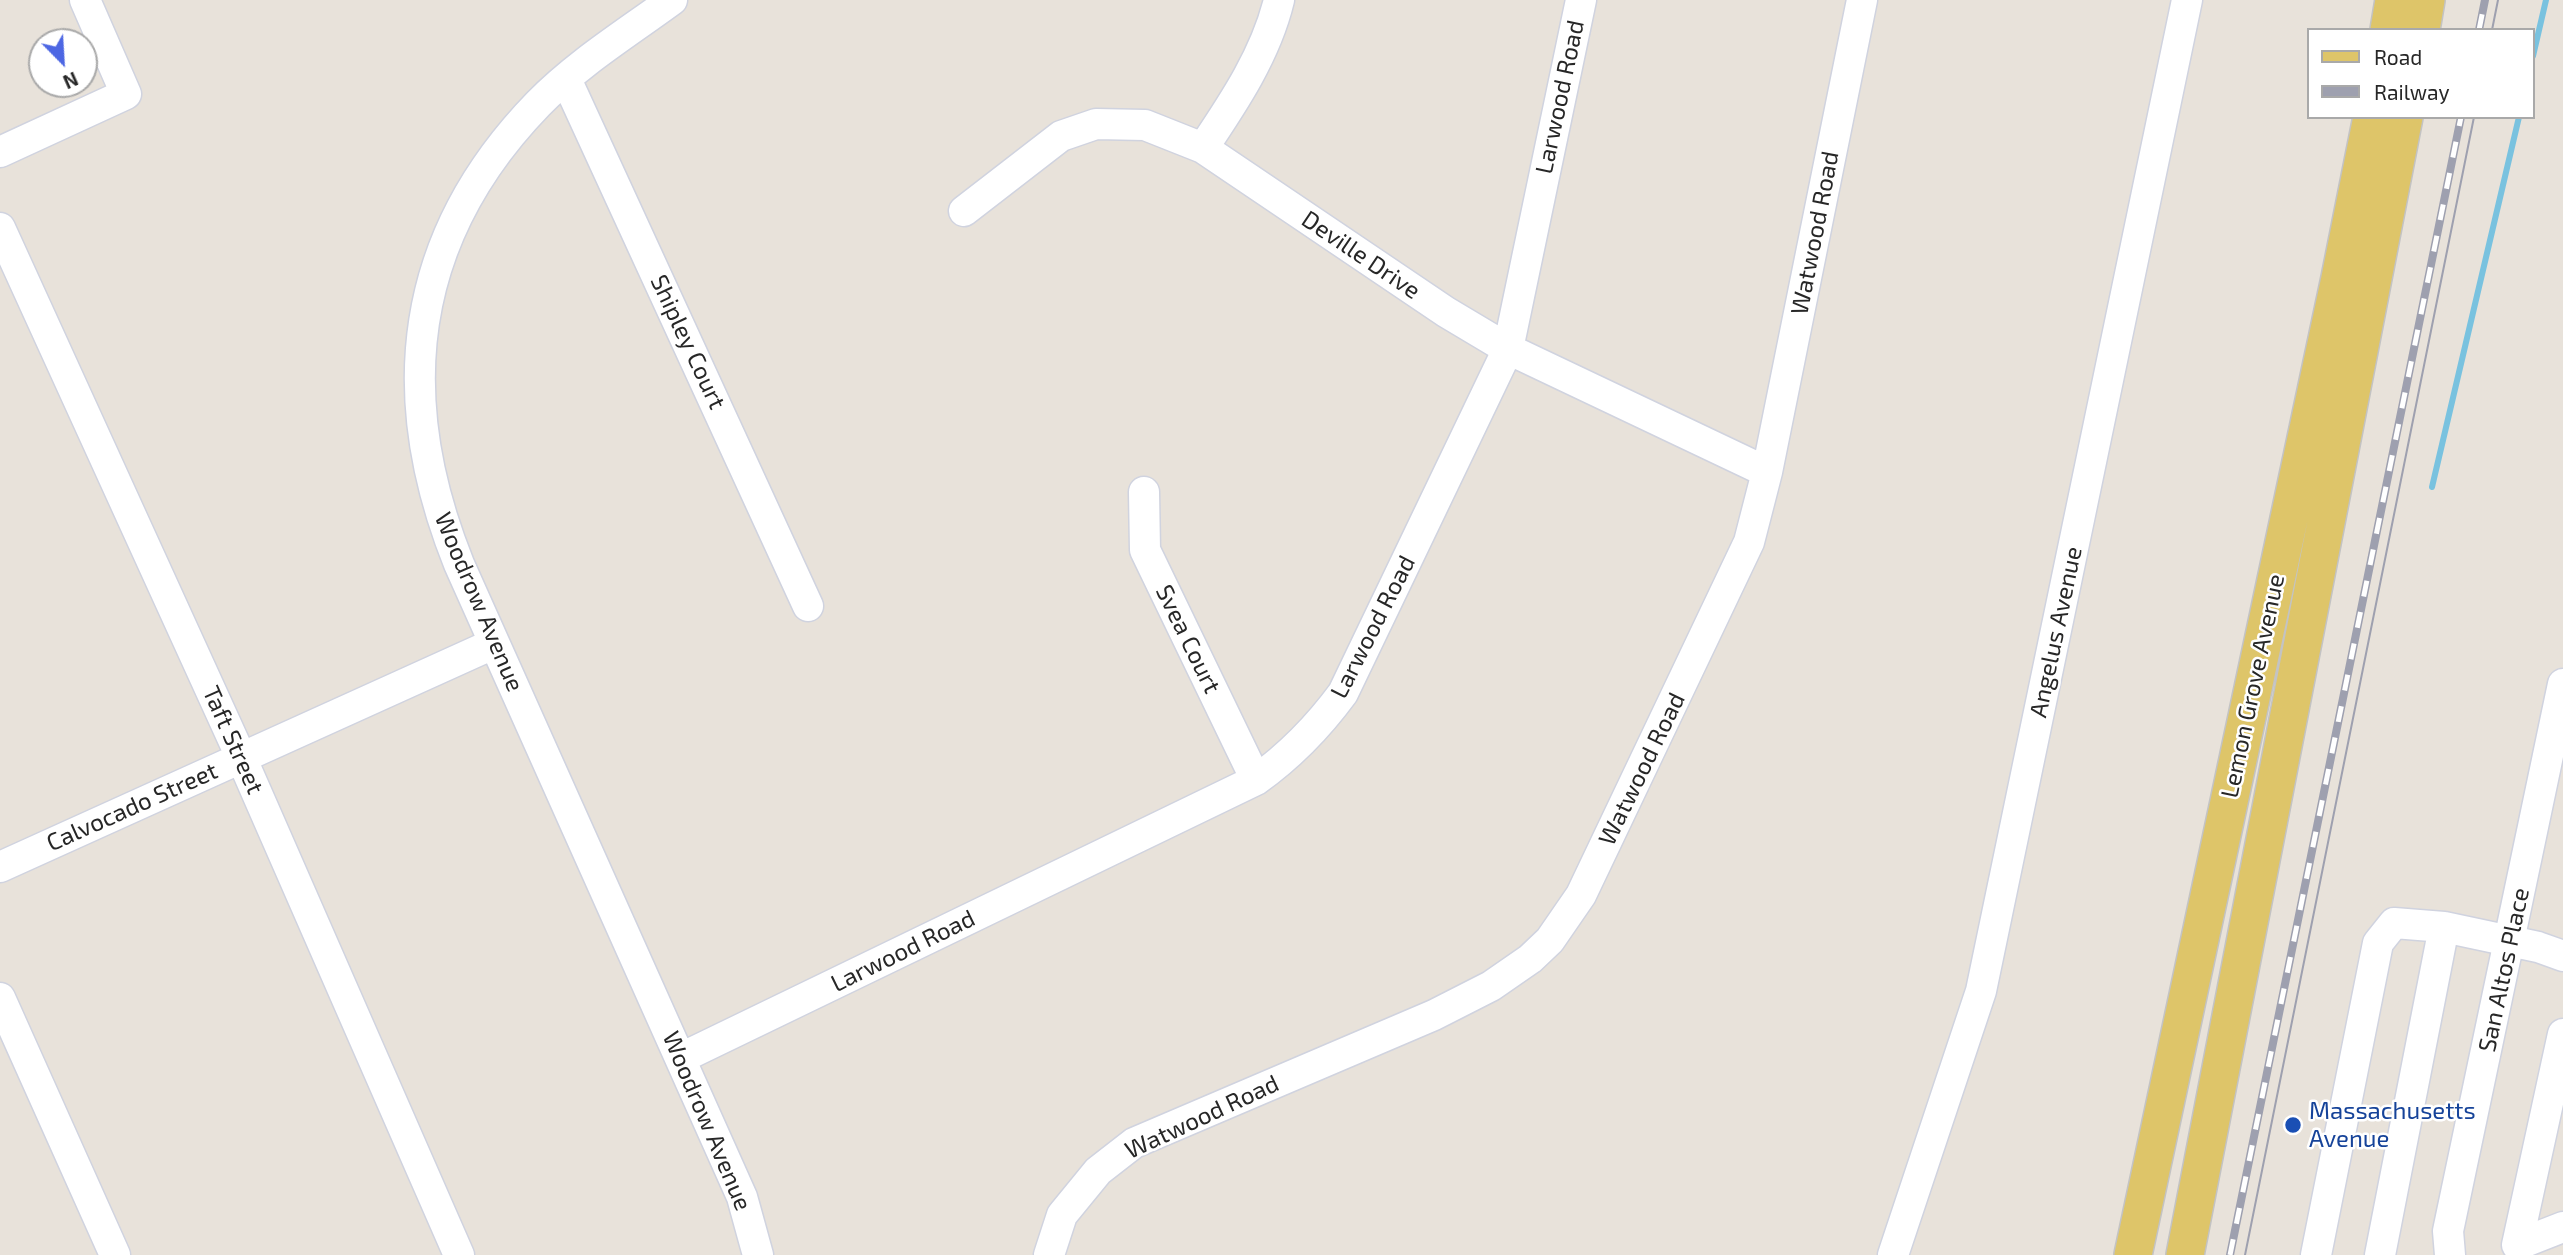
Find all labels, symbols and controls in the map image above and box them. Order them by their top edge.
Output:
street label: Larwood Road [1530,17,1590,177]
north arrow [28,28,98,98]
legend [2308,28,2535,119]
text: Road [2374,44,2422,69]
text: N [60,68,82,94]
text: Railway [2374,79,2450,104]
street label: Watwood Road [1785,149,1845,317]
street label: Deville Drive [1296,205,1426,305]
street label: Shipley Court [644,270,732,414]
street label: Woodrow Avenue [428,508,530,696]
street label: Angelus Avenue [2024,544,2088,720]
street label: Larwood Road [1325,551,1421,703]
street label: Lemon Grove Avenue [2215,571,2291,801]
street label: Svea Court [1149,580,1227,698]
street label: Taft Street [196,682,270,798]
street label: Watwood Road [1593,688,1691,850]
street label: Calvocado Street [42,756,222,858]
street label: San Altos Place [2473,885,2535,1055]
street label: Larwood Road [826,904,980,998]
street label: Woodrow Avenue [656,1027,758,1215]
street label: Watwood Road [1121,1069,1283,1165]
place label: Massachusetts Avenue [2309,1097,2476,1153]
marker: Massachusetts Avenue [2283,1115,2303,1135]

